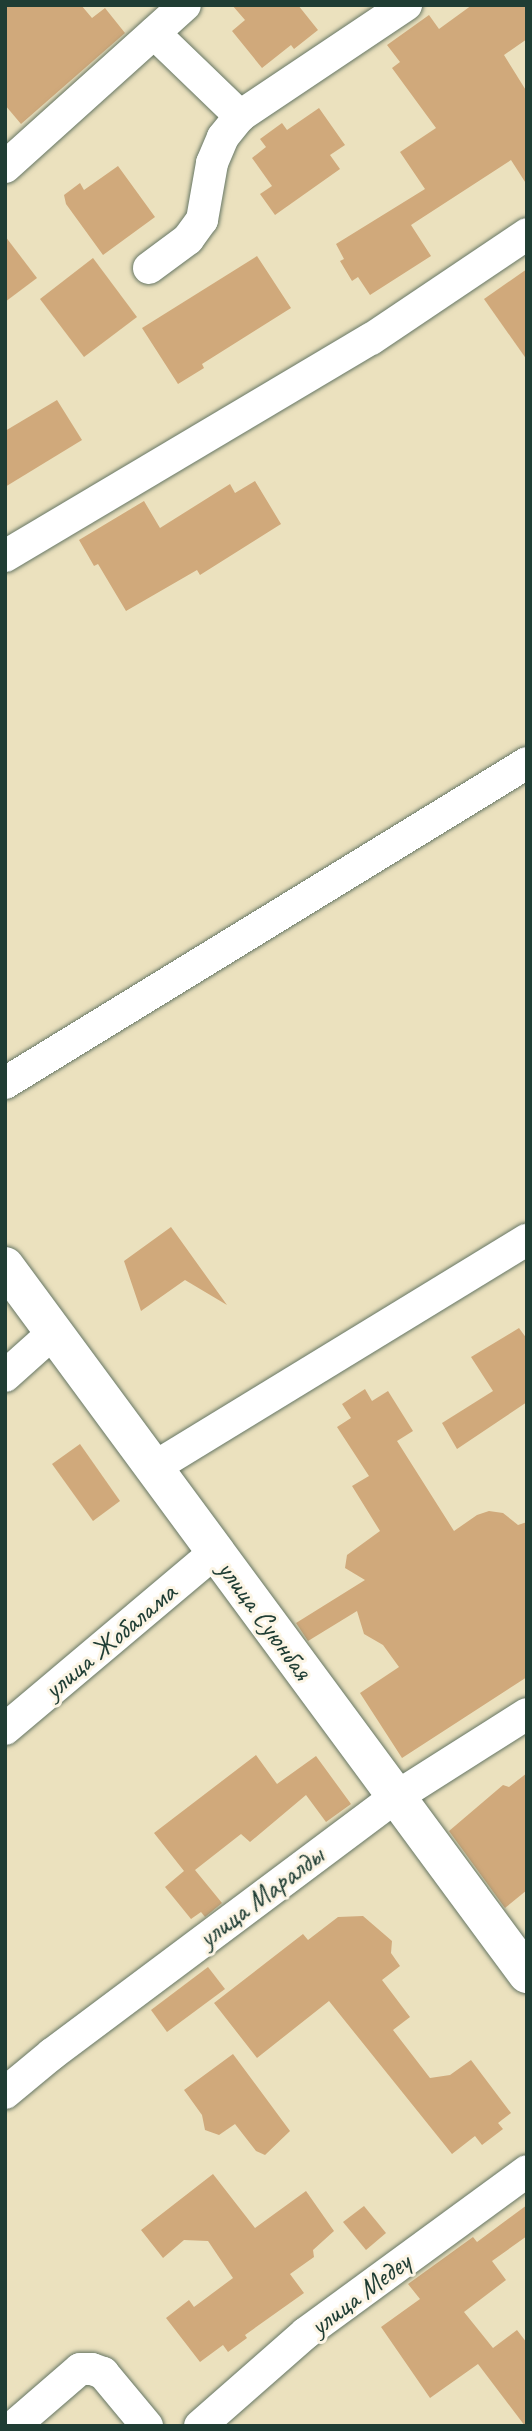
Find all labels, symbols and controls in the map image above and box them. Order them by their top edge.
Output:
street label: улица Суюнбая [211,1554,319,1686]
street label: улица Жобалама [38,1577,182,1705]
street label: улица Маралды [192,1839,330,1955]
street label: улица Медеу [303,2245,417,2343]

